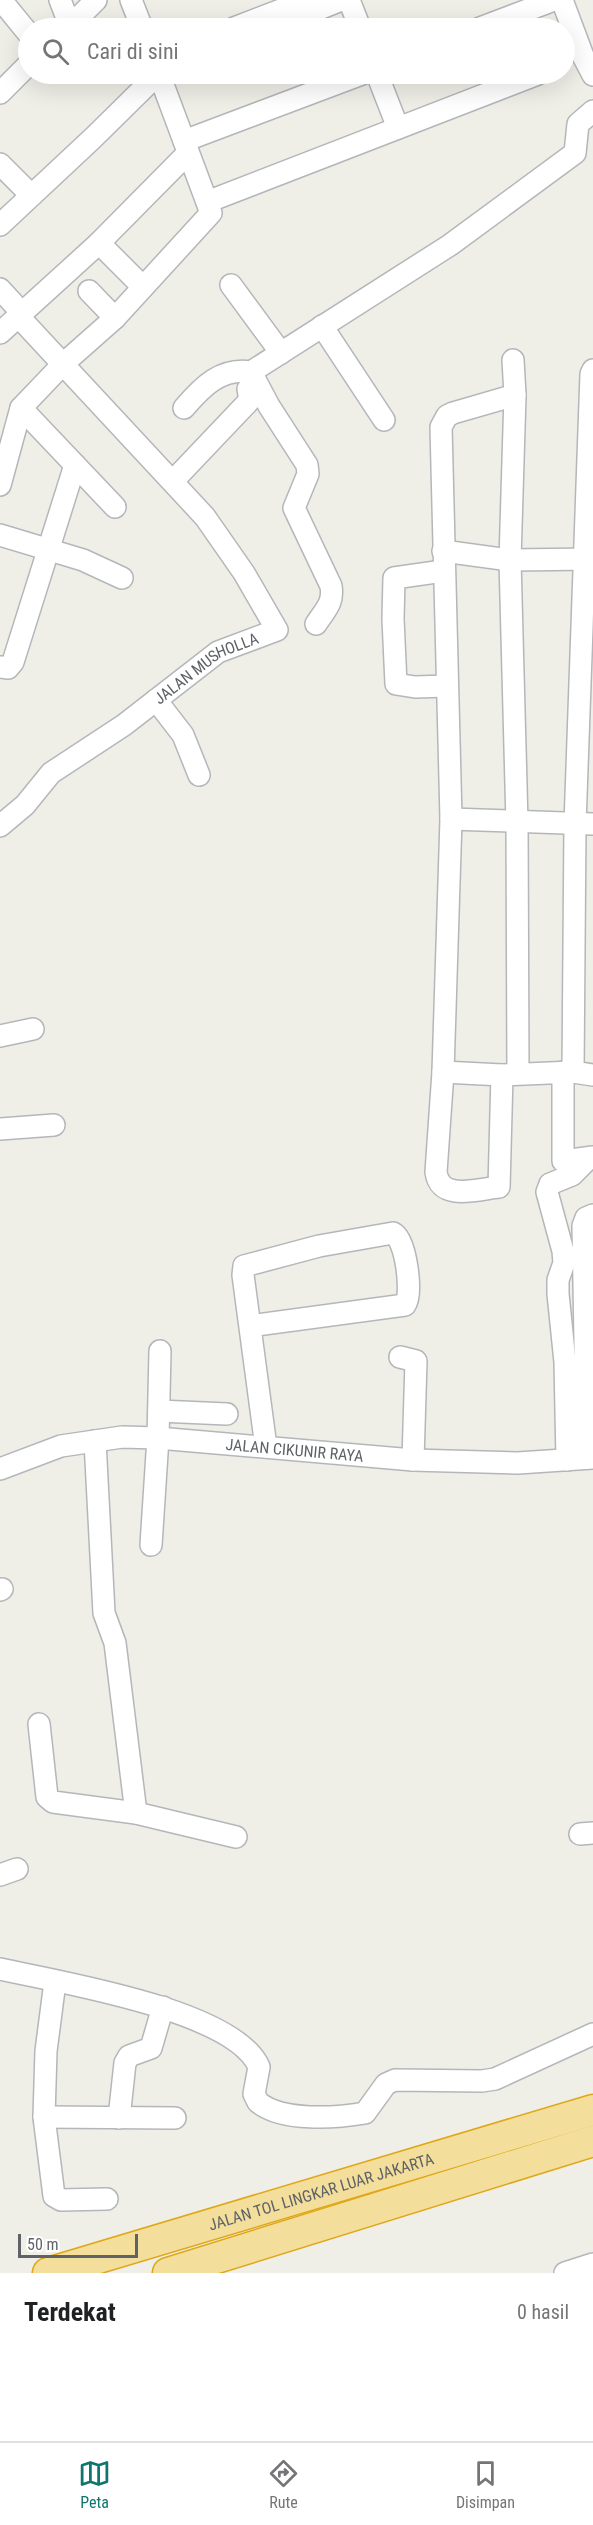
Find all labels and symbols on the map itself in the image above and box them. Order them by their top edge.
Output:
street label: JALAN MUSHOLLA [150,628,261,708]
street label: JALAN CIKUNIR RAYA [225,1434,364,1465]
street label: JALAN TOL LINGKAR LUAR JAKARTA [206,2149,436,2234]
scale bar [18,2231,138,2258]

